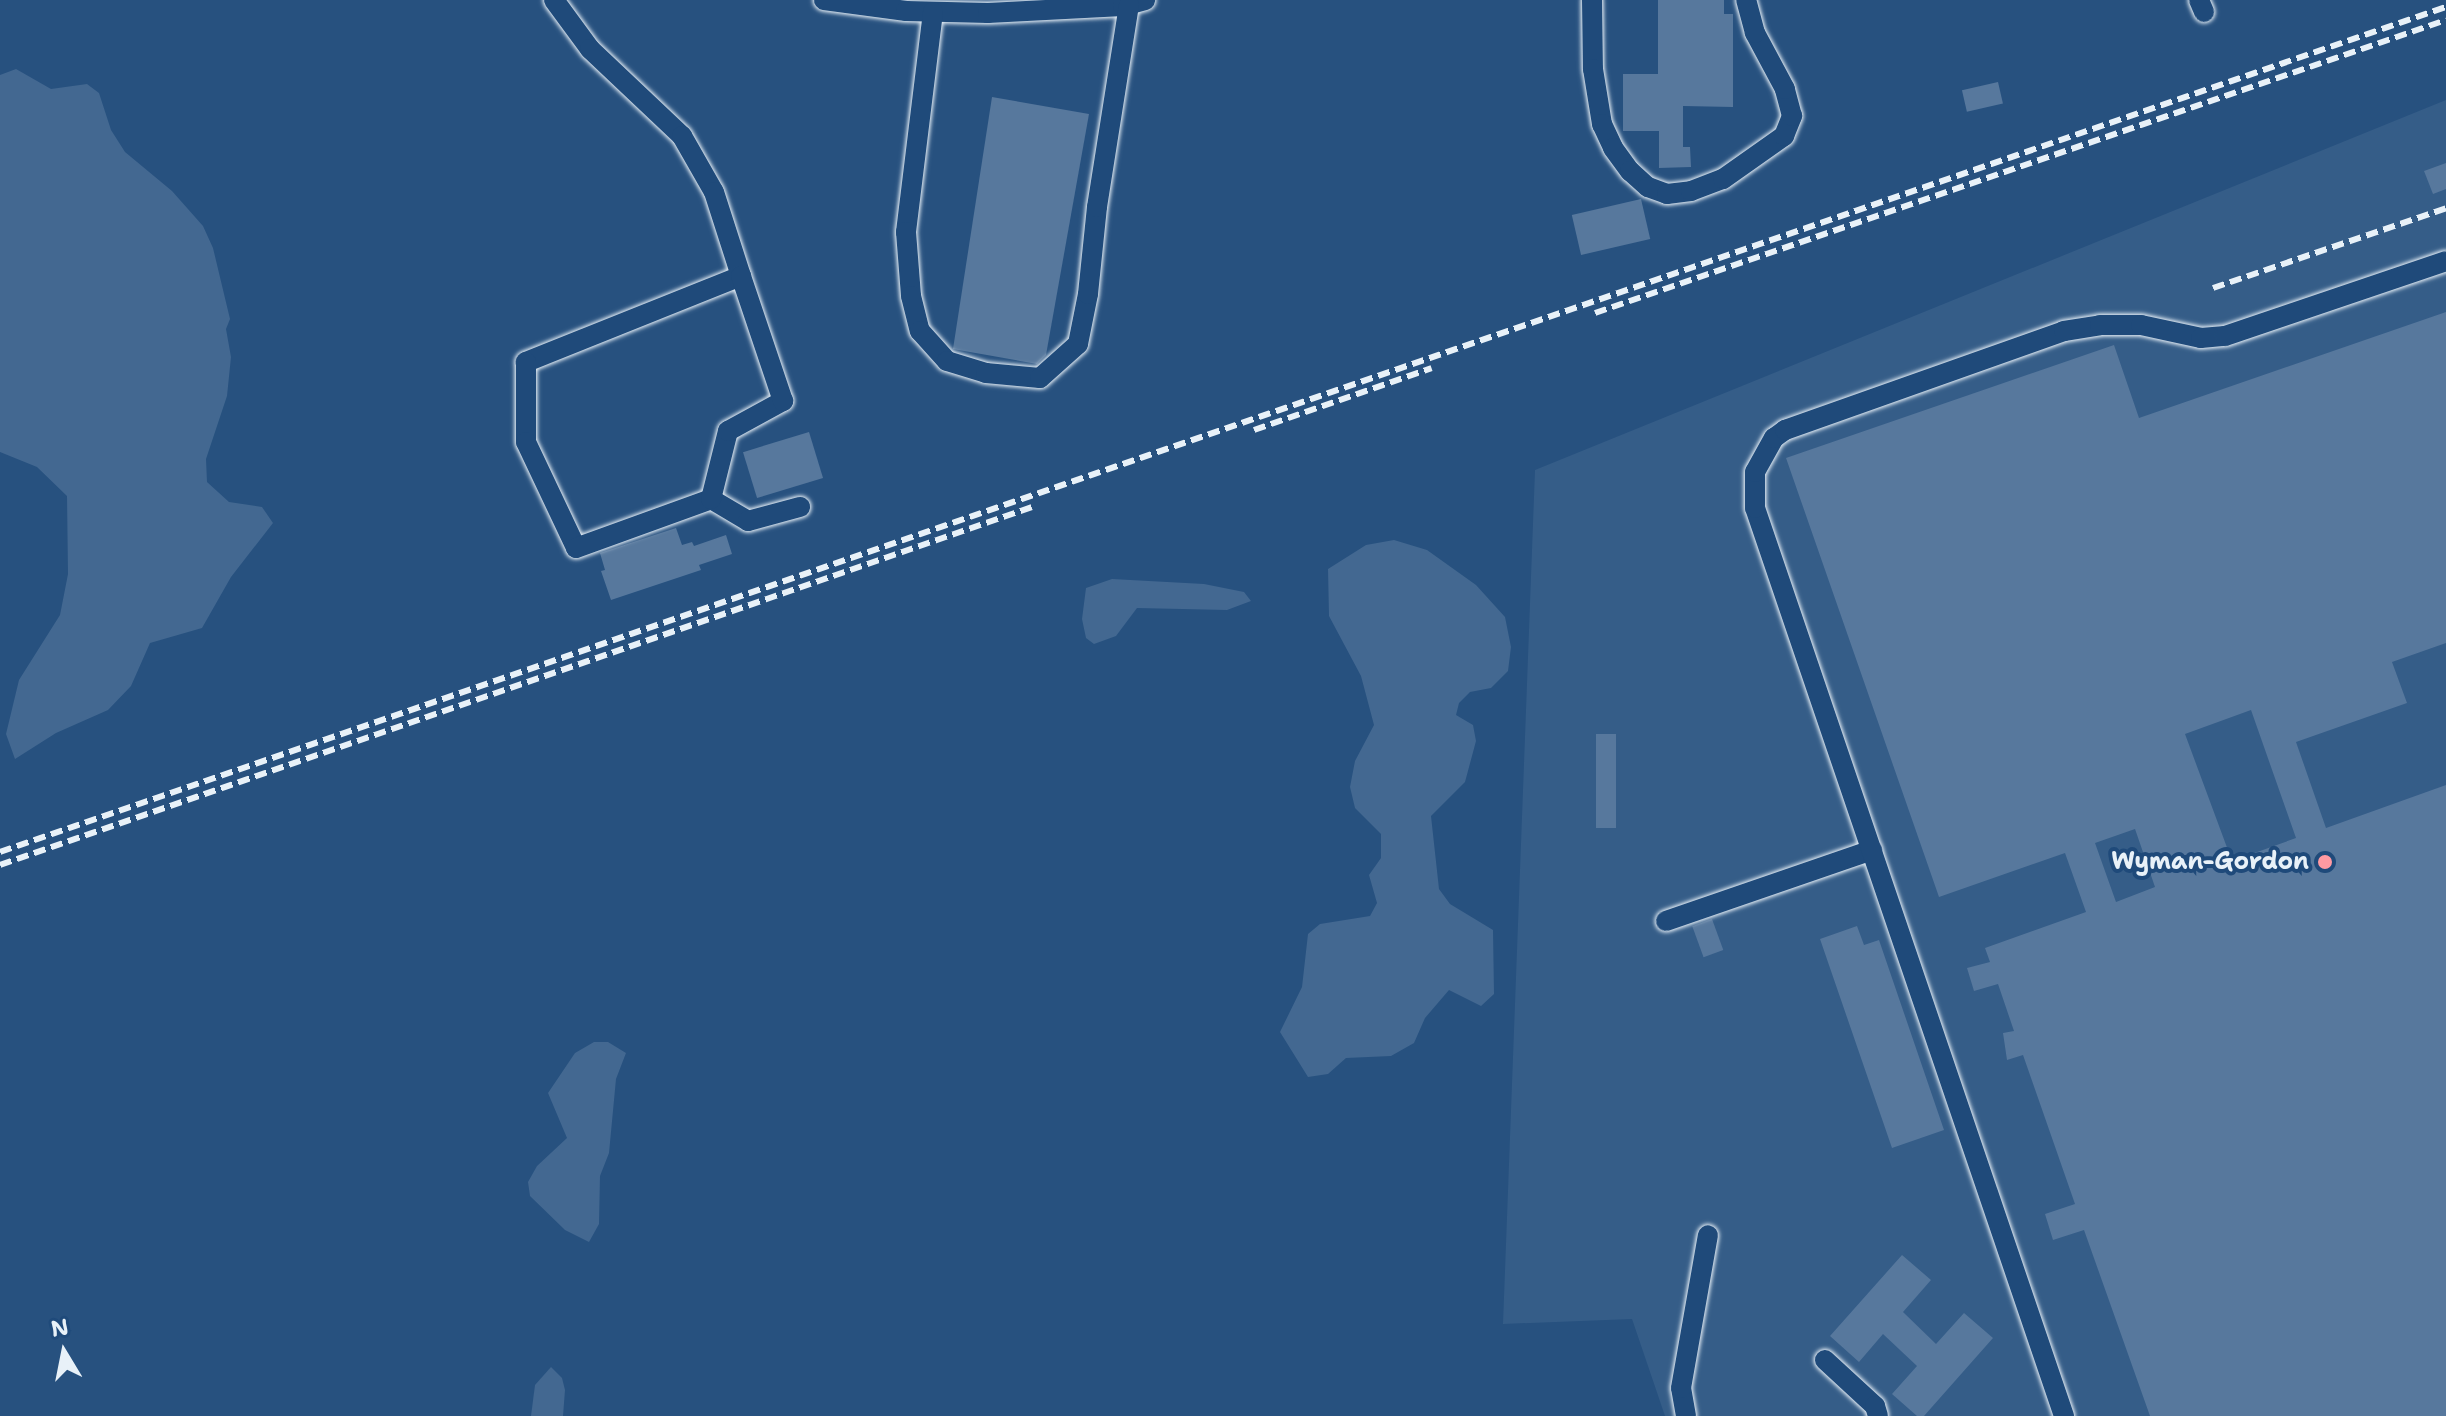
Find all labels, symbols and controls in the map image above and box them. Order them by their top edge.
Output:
place label: Wyman-Gordon [2111,848,2309,876]
marker: Wyman-Gordon [2316,853,2334,871]
north arrow [24,1312,104,1392]
text: N [49,1312,71,1344]

